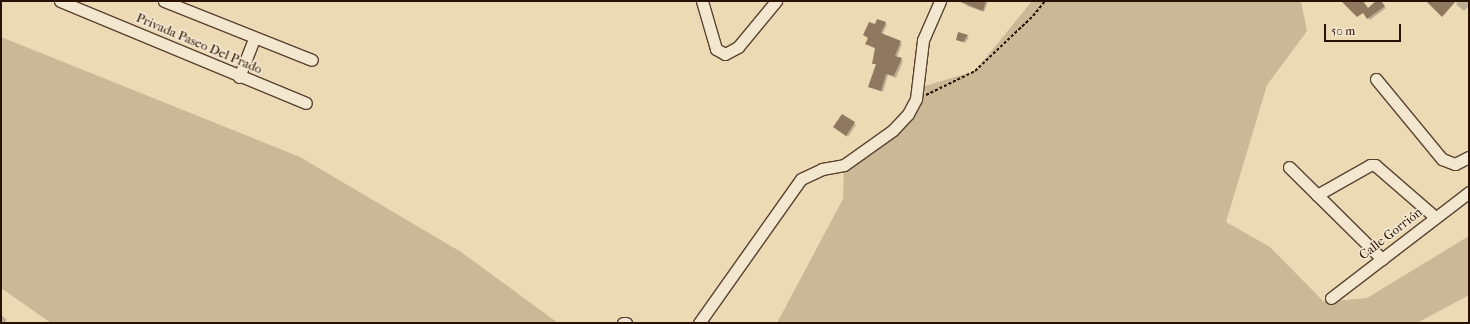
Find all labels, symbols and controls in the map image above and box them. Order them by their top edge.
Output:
street label: Privada Paseo Del Prado [134,10,264,78]
scale bar [1326,16,1403,42]
text: 50 m [1331,24,1355,38]
street label: Calle Gorrión [1356,205,1426,263]

